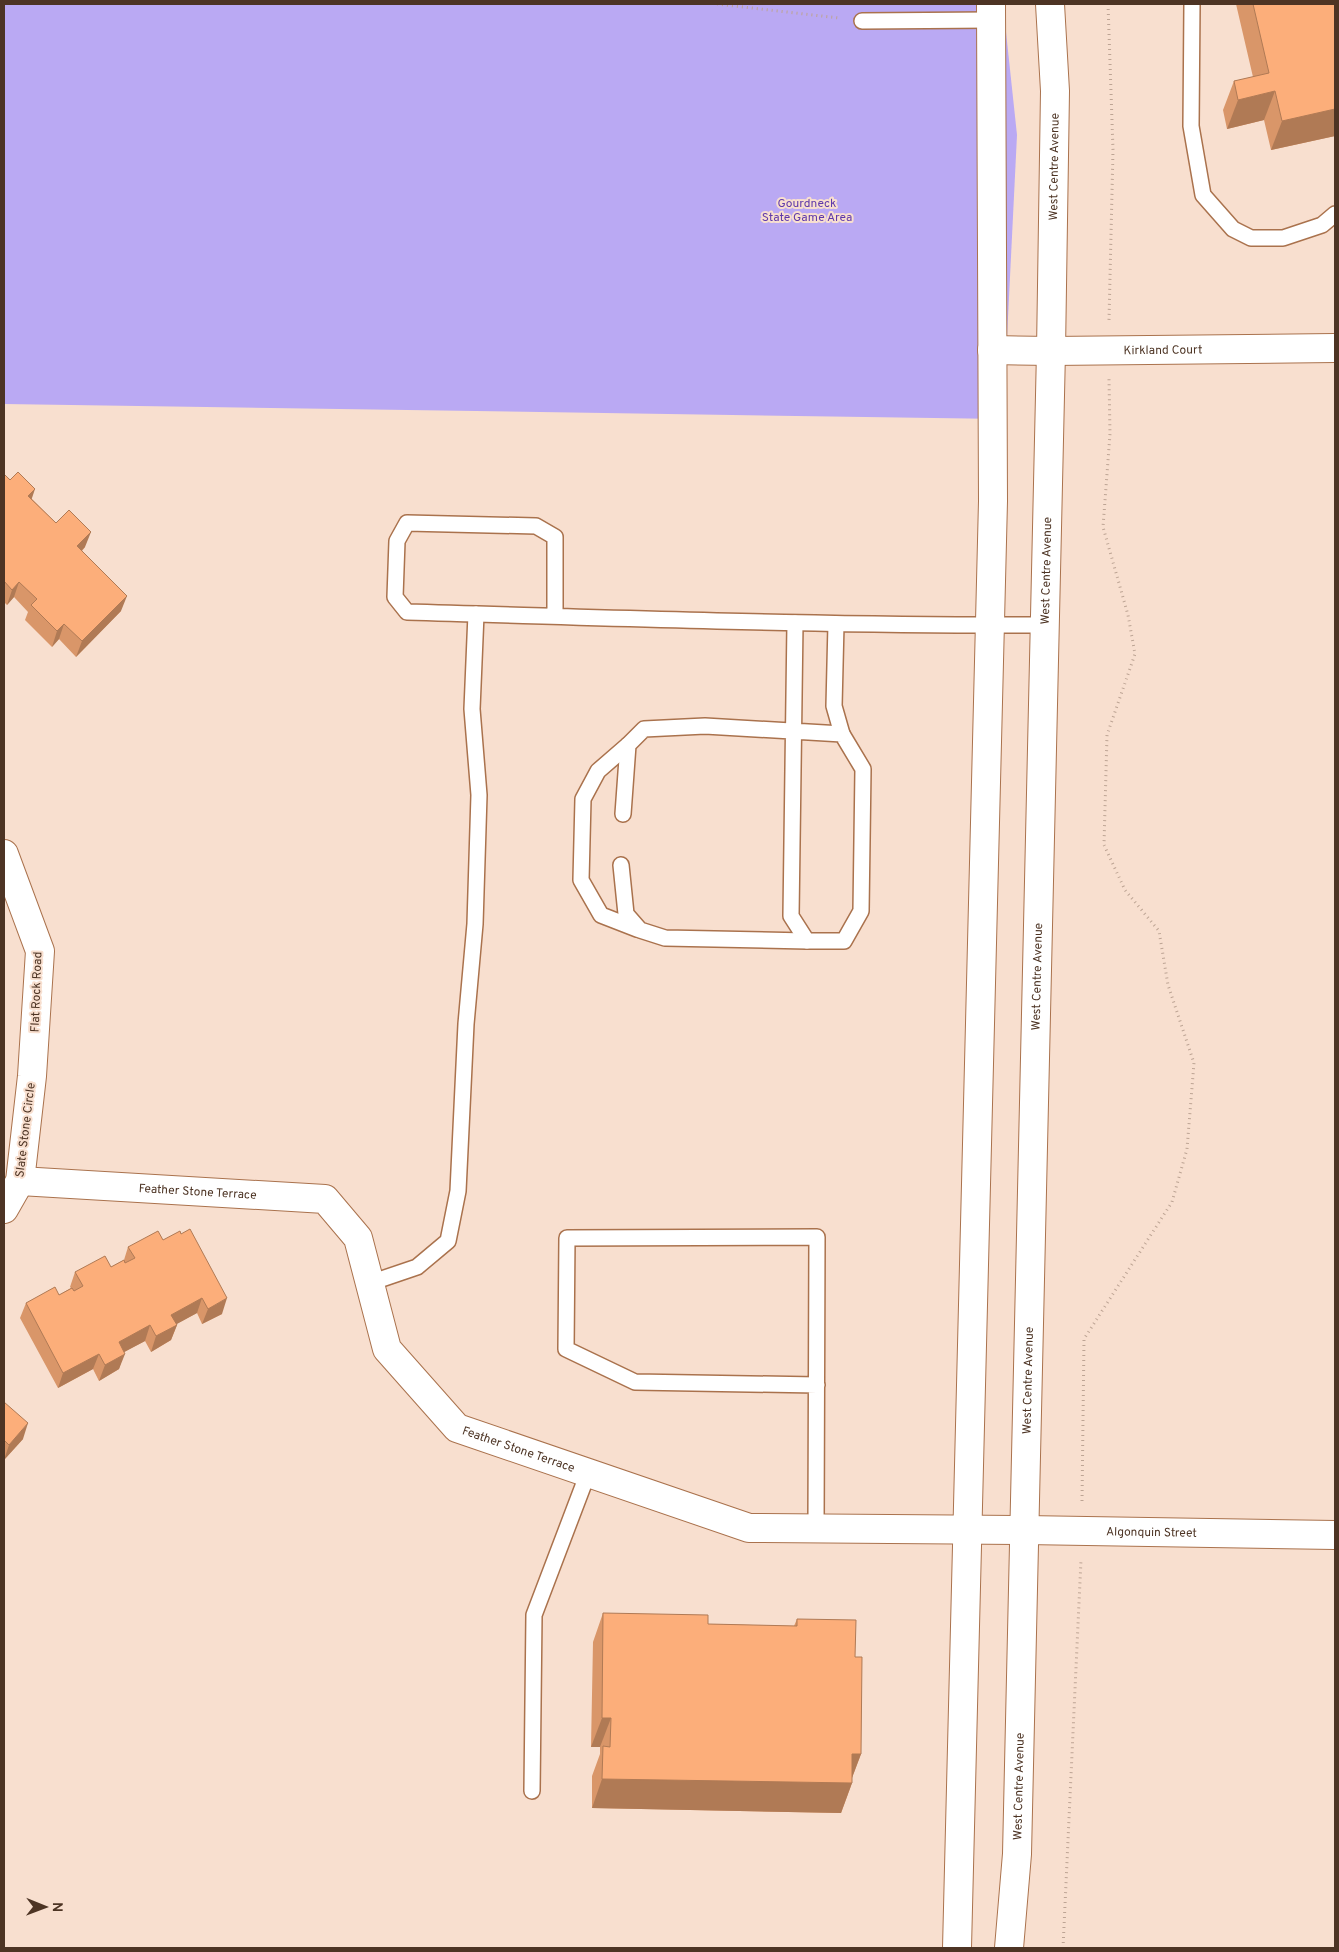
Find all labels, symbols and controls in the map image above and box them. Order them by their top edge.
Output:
street label: West Centre Avenue [1046,113,1064,221]
park label: Gourdneck State Game Area [762,196,852,226]
street label: Kirkland Court [1123,342,1203,359]
street label: West Centre Avenue [1038,517,1056,625]
street label: West Centre Avenue [1029,923,1047,1030]
street label: Flat Rock Road [28,951,46,1033]
street label: Slate Stone Circle [12,1082,40,1178]
street label: Feather Stone Terrace [138,1181,257,1204]
street label: West Centre Avenue [1019,1327,1038,1434]
street label: Feather Stone Terrace [460,1423,577,1477]
street label: Algonquin Street [1106,1524,1197,1542]
street label: West Centre Avenue [1010,1732,1029,1840]
north arrow [20,1882,70,1932]
text: N [48,1902,65,1912]

